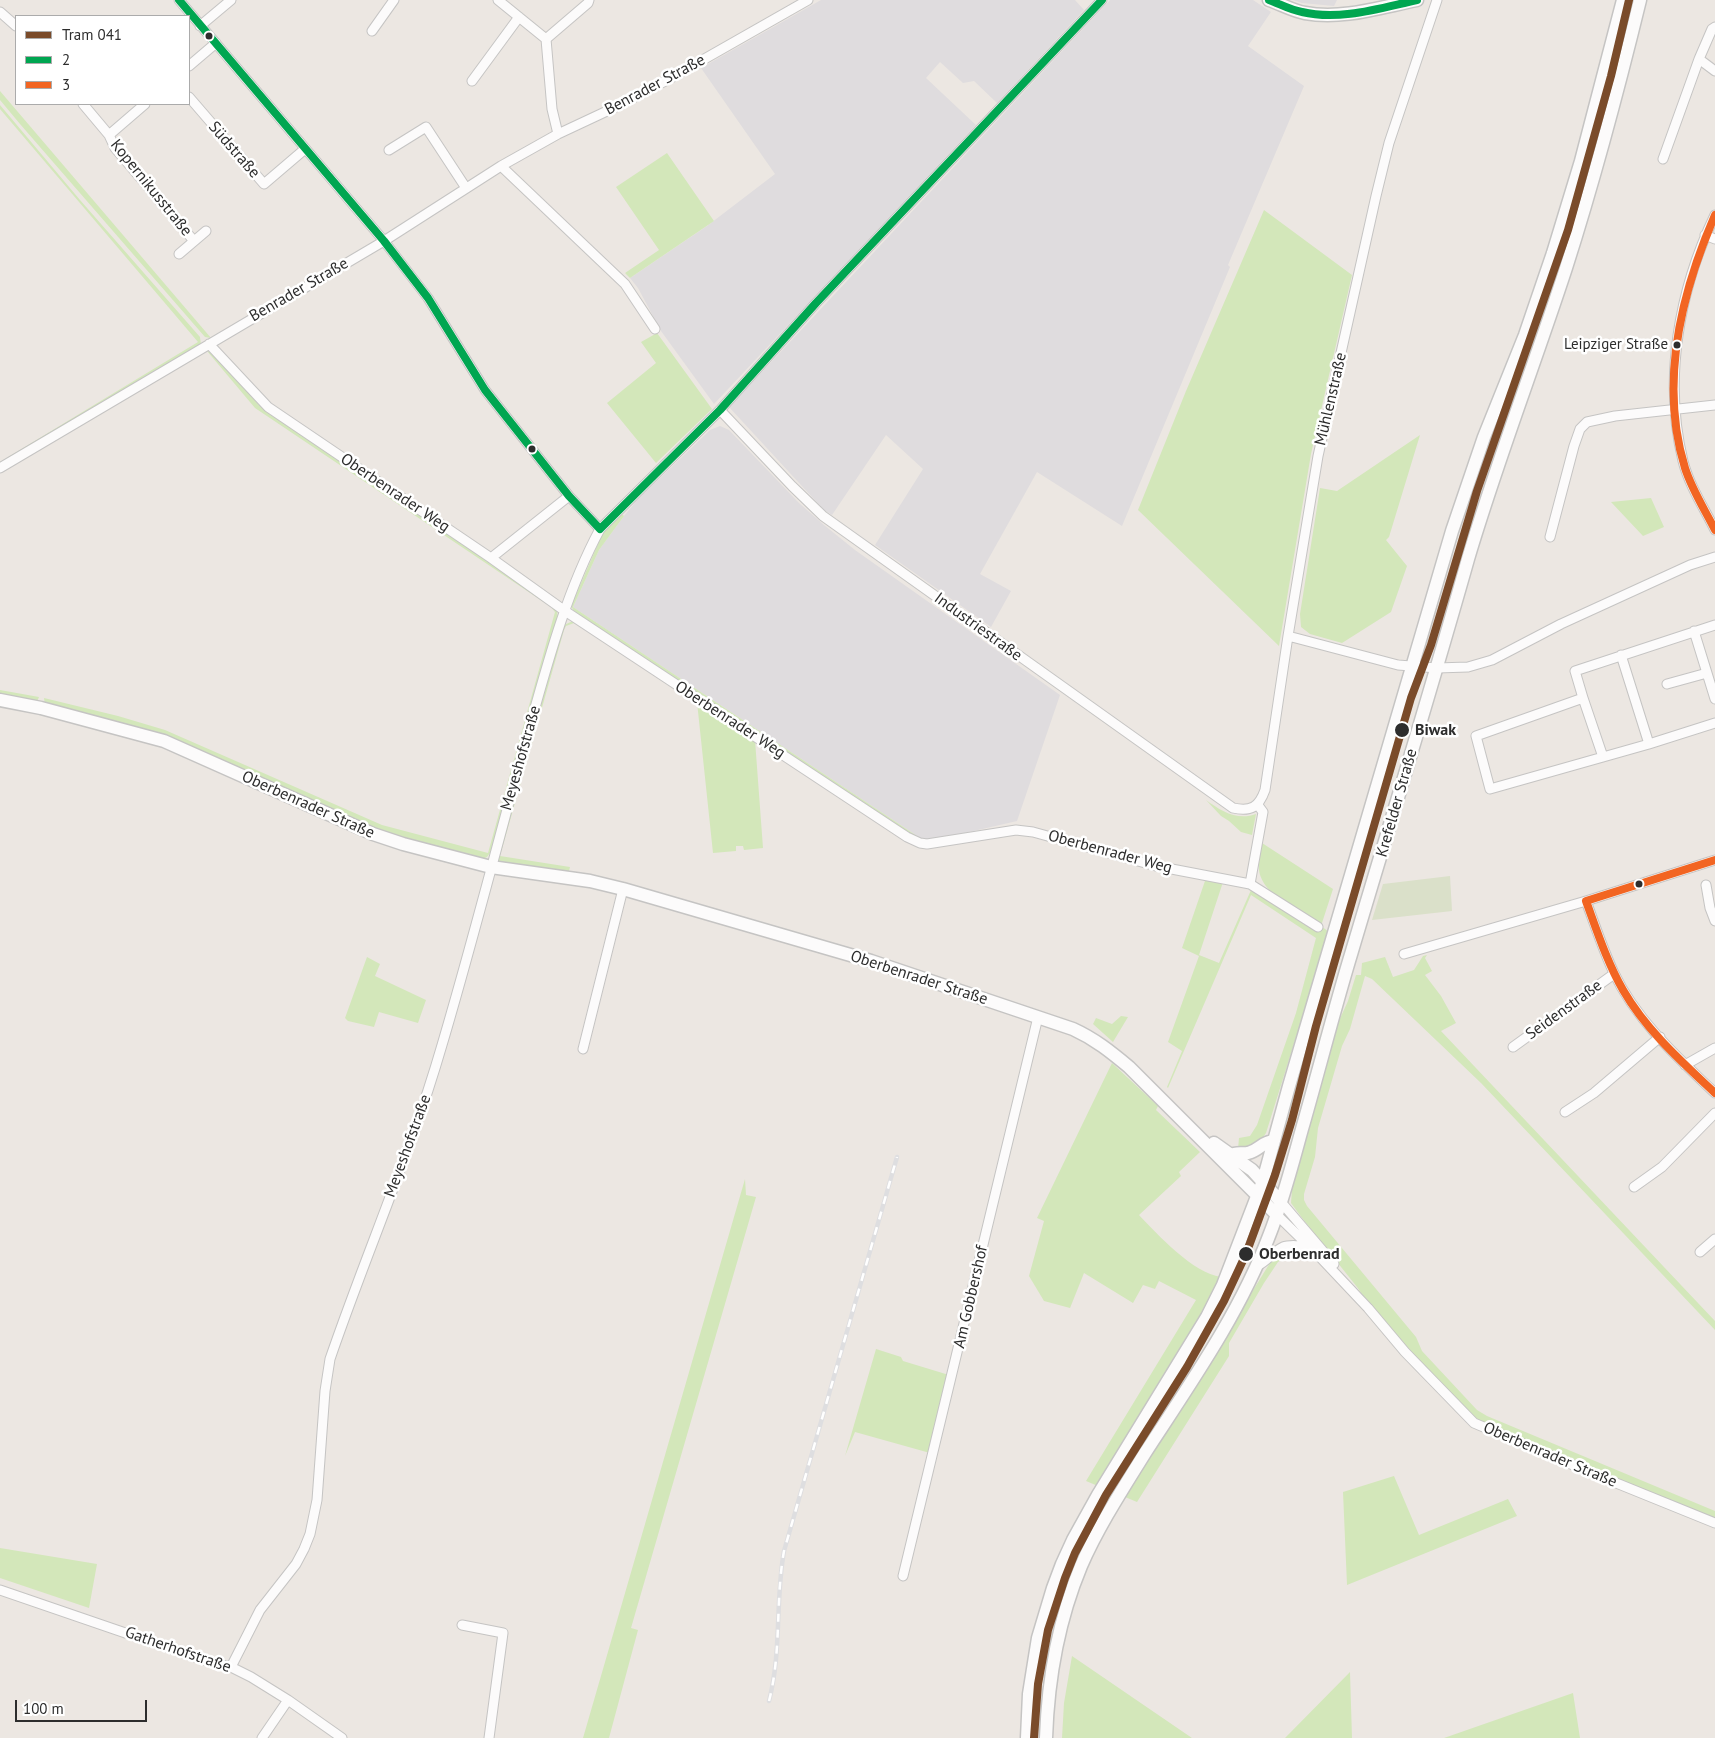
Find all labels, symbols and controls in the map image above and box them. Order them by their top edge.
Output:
legend [15,15,190,105]
text: Tram 041 [62,25,122,44]
unlabelled marker [204,31,214,41]
text: 2 [62,50,70,69]
street label: Benrader Straße [602,50,708,120]
text: 3 [62,75,70,94]
street label: Südstraße [204,118,264,182]
street label: Kopernikusstraße [106,136,196,240]
street label: Benrader Straße [246,254,352,326]
place label: Leipziger Straße [1564,336,1668,354]
marker: Leipziger Straße [1672,340,1682,350]
street label: Mühlenstraße [1311,351,1351,447]
unlabelled marker [527,444,537,454]
street label: Oberbenrader Weg [337,449,453,537]
street label: Industriestraße [930,589,1026,665]
street label: Oberbenrader Weg [671,677,789,763]
street label: Meyeshofstraße [497,703,545,813]
place label: Biwak [1415,720,1456,740]
marker: Biwak [1393,721,1411,739]
street label: Krefelder Straße [1372,747,1422,859]
street label: Oberbenrader Straße [239,767,377,843]
street label: Oberbenrader Weg [1046,826,1174,878]
unlabelled marker [1634,879,1644,889]
street label: Oberbenrader Straße [848,947,990,1009]
street label: Seidenstraße [1522,976,1606,1044]
street label: Meyeshofstraße [381,1092,435,1200]
street label: Am Gobbershof [950,1244,992,1350]
place label: Oberbenrad [1259,1244,1340,1264]
marker: Oberbenrad [1237,1245,1255,1263]
street label: Oberbenrader Straße [1480,1418,1620,1492]
street label: Gatherhofstraße [122,1623,234,1677]
scale bar [18,1690,150,1722]
text: 100 m [23,1699,64,1718]

